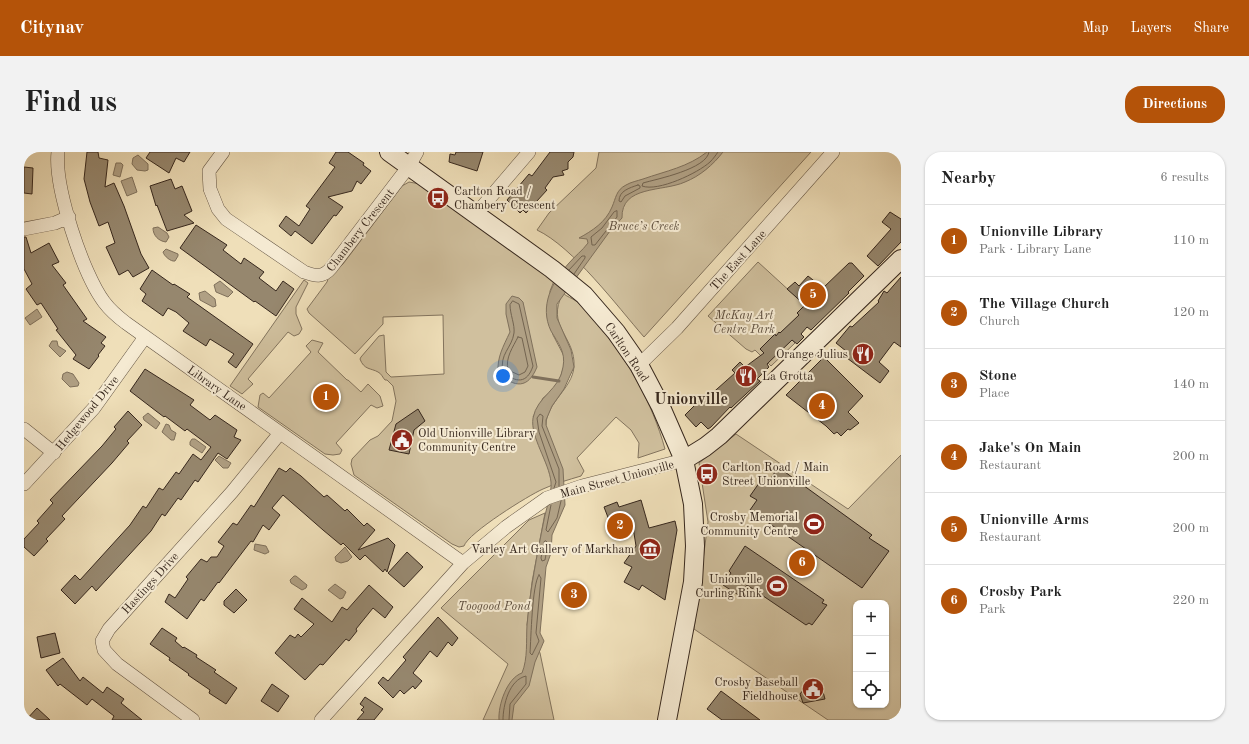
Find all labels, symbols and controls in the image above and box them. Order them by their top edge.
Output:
text: Citynav [20,19,84,38]
text: Map [1083,21,1109,35]
text: Layers [1131,21,1172,35]
text: Share [1194,21,1229,35]
button: Directions [1125,86,1225,123]
text: Find us [24,90,117,118]
text: Nearby [941,170,996,187]
text: 6 results [1160,171,1209,184]
bus stop icon: Carlton Road / Chambery Crescent [425,185,451,211]
place label: Carlton Road / Chambery Crescent [454,186,555,212]
street label: Chambery Crescent [325,187,397,274]
park label: Bruce’s Creek [608,221,680,233]
text: Unionville Library [979,225,1103,240]
street label: The East Lane [709,228,769,293]
text: 1 [950,234,958,247]
text: 110 m [1172,234,1209,247]
text: Park · Library Lane [979,243,1091,256]
pin: 5 [800,280,826,310]
text: The Village Church [979,297,1109,312]
text: 2 [950,306,958,319]
text: 120 m [1172,306,1209,319]
park label: McKay Art Centre Park [713,310,775,336]
text: Church [979,315,1020,328]
street label: Carlton Road [602,321,650,384]
restaurant icon: Orange Julius [850,341,876,367]
place label: Orange Julius [776,349,848,361]
restaurant icon: La Grotta [733,363,759,389]
street label: Library Lane [185,364,248,414]
your location [493,366,513,386]
text: Stone [979,369,1017,384]
place label: La Grotta [762,371,813,383]
street label: Hedgewood Drive [54,374,122,453]
text: 3 [950,378,958,391]
text: 140 m [1172,378,1209,391]
pin: 1 [313,382,339,412]
text: Place [979,387,1009,400]
pin: 4 [809,391,835,421]
district label: Unionville [654,392,728,408]
public building icon: Old Unionville Library Community Centre [389,427,415,453]
place label: Old Unionville Library Community Centre [418,428,536,454]
text: Jake's On Main [979,441,1081,456]
text: 4 [950,450,958,463]
text: 200 m [1172,450,1209,463]
street label: Main Street Unionville [559,459,676,501]
text: Restaurant [979,459,1041,472]
bus stop icon: Carlton Road / Main Street Unionville [694,461,720,487]
place label: Carlton Road / Main Street Unionville [722,462,829,488]
pin: 2 [607,511,633,541]
sports icon: Crosby Memorial Community Centre [801,511,827,537]
place label: Crosby Memorial Community Centre [700,512,798,538]
text: Unionville Arms [979,513,1089,528]
text: 5 [950,522,958,535]
text: 200 m [1172,522,1209,535]
text: Restaurant [979,531,1041,544]
museum icon: Varley Art Gallery of Markham [637,536,663,562]
place label: Varley Art Gallery of Markham [471,544,634,556]
pin: 6 [789,548,815,578]
street label: Hastings Drive [120,550,182,617]
sports icon: Unionville Curling Rink [764,573,790,599]
place label: Unionville Curling Rink [695,574,762,600]
pin: 3 [561,580,587,610]
text: Crosby Park [979,585,1062,600]
text: 6 [950,594,958,607]
text: 220 m [1172,594,1209,607]
map controls [853,600,889,708]
button: + [853,600,889,636]
park label: Toogood Pond [458,601,531,613]
text: Park [979,603,1006,616]
button: − [853,636,889,672]
button: locate [853,672,889,708]
public building icon: Crosby Baseball Fieldhouse [800,676,826,702]
place label: Crosby Baseball Fieldhouse [715,677,798,703]

